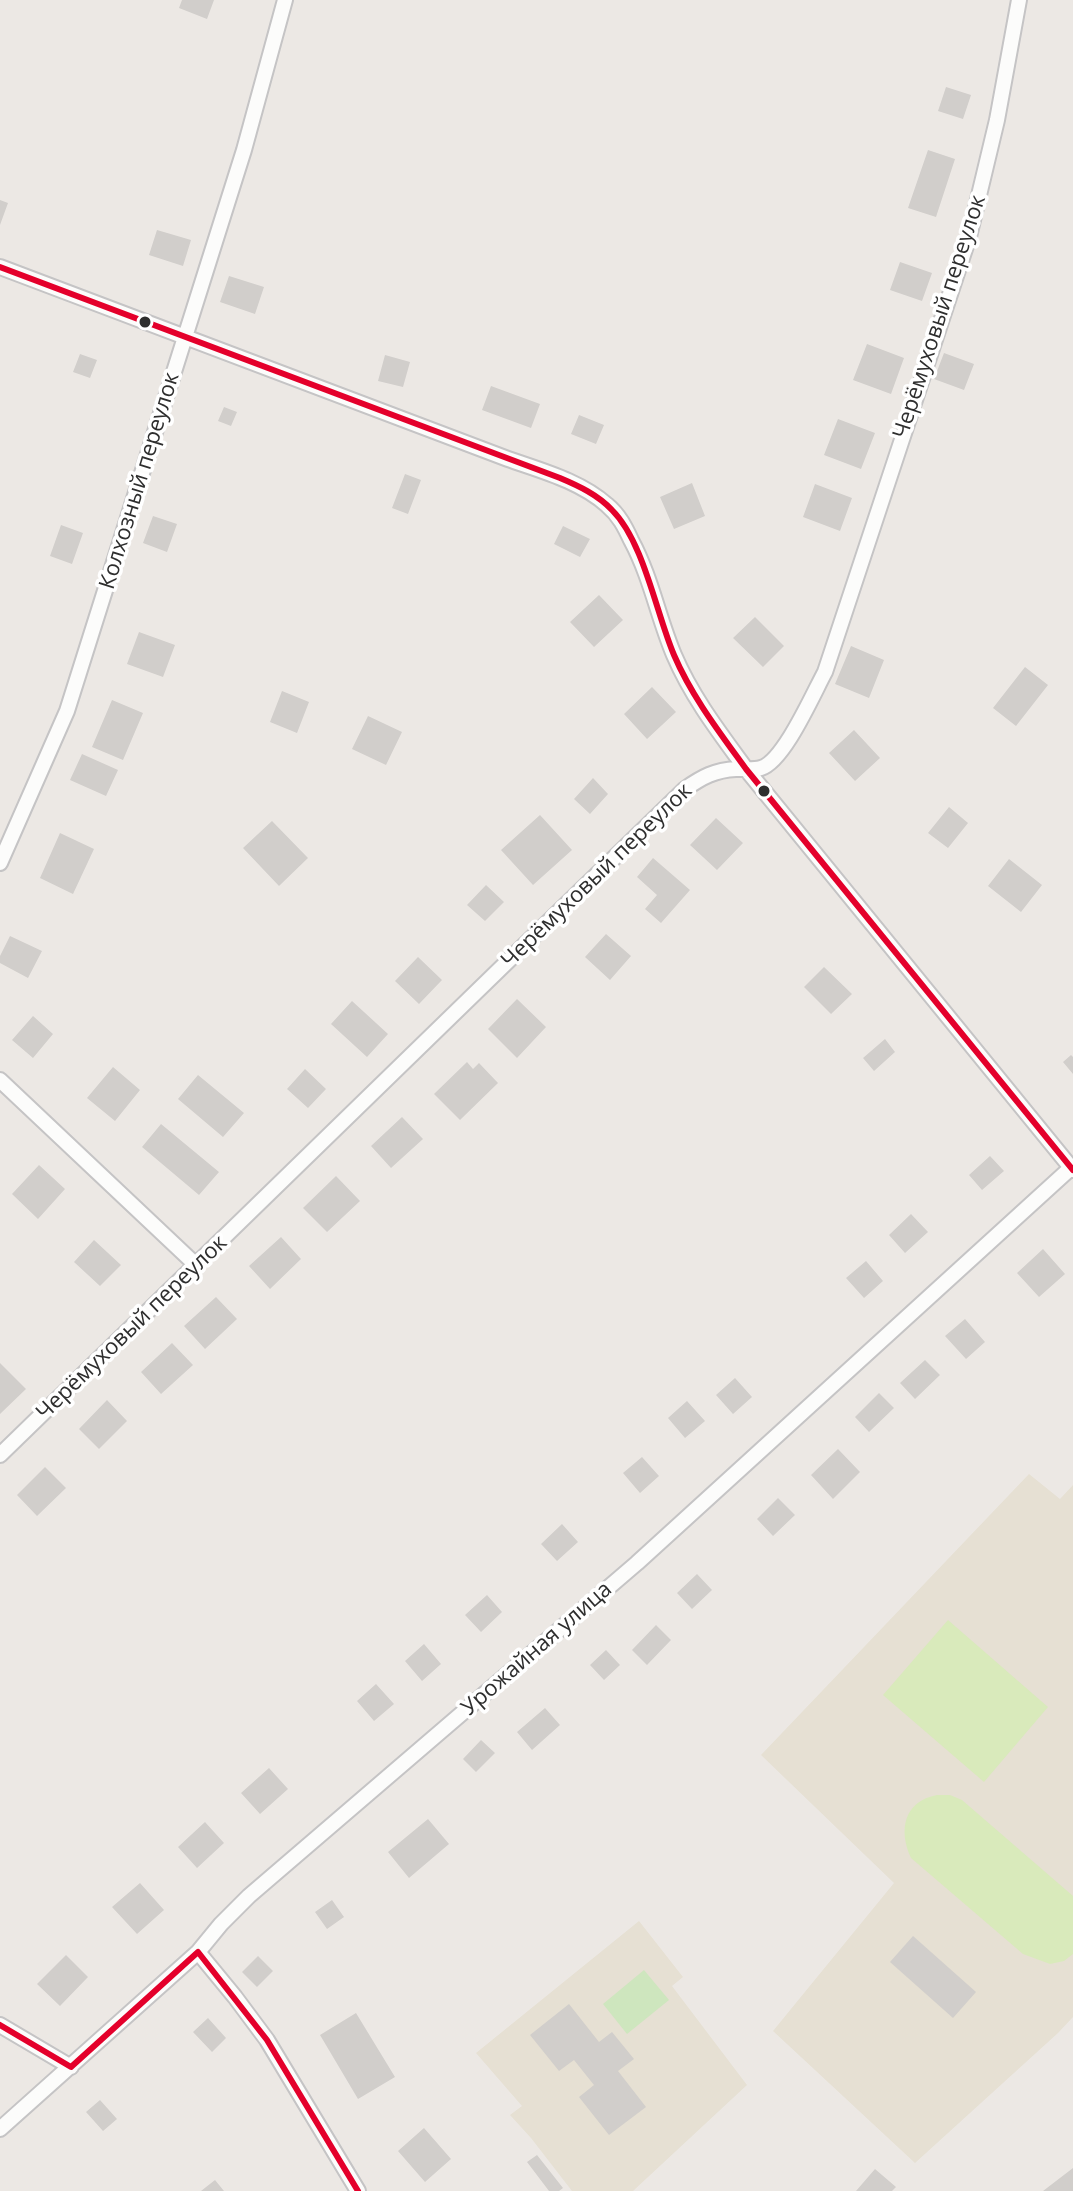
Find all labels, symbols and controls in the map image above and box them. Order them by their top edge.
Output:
street label: Черёмуховый переулок [888,192,992,442]
unlabelled marker [137,314,153,330]
street label: Колхозный переулок [94,369,186,593]
street label: Черёмуховый переулок [496,778,698,974]
unlabelled marker [756,783,772,799]
street label: Черёмуховый переулок [31,1230,233,1426]
street label: Урожайная улица [457,1577,617,1721]

